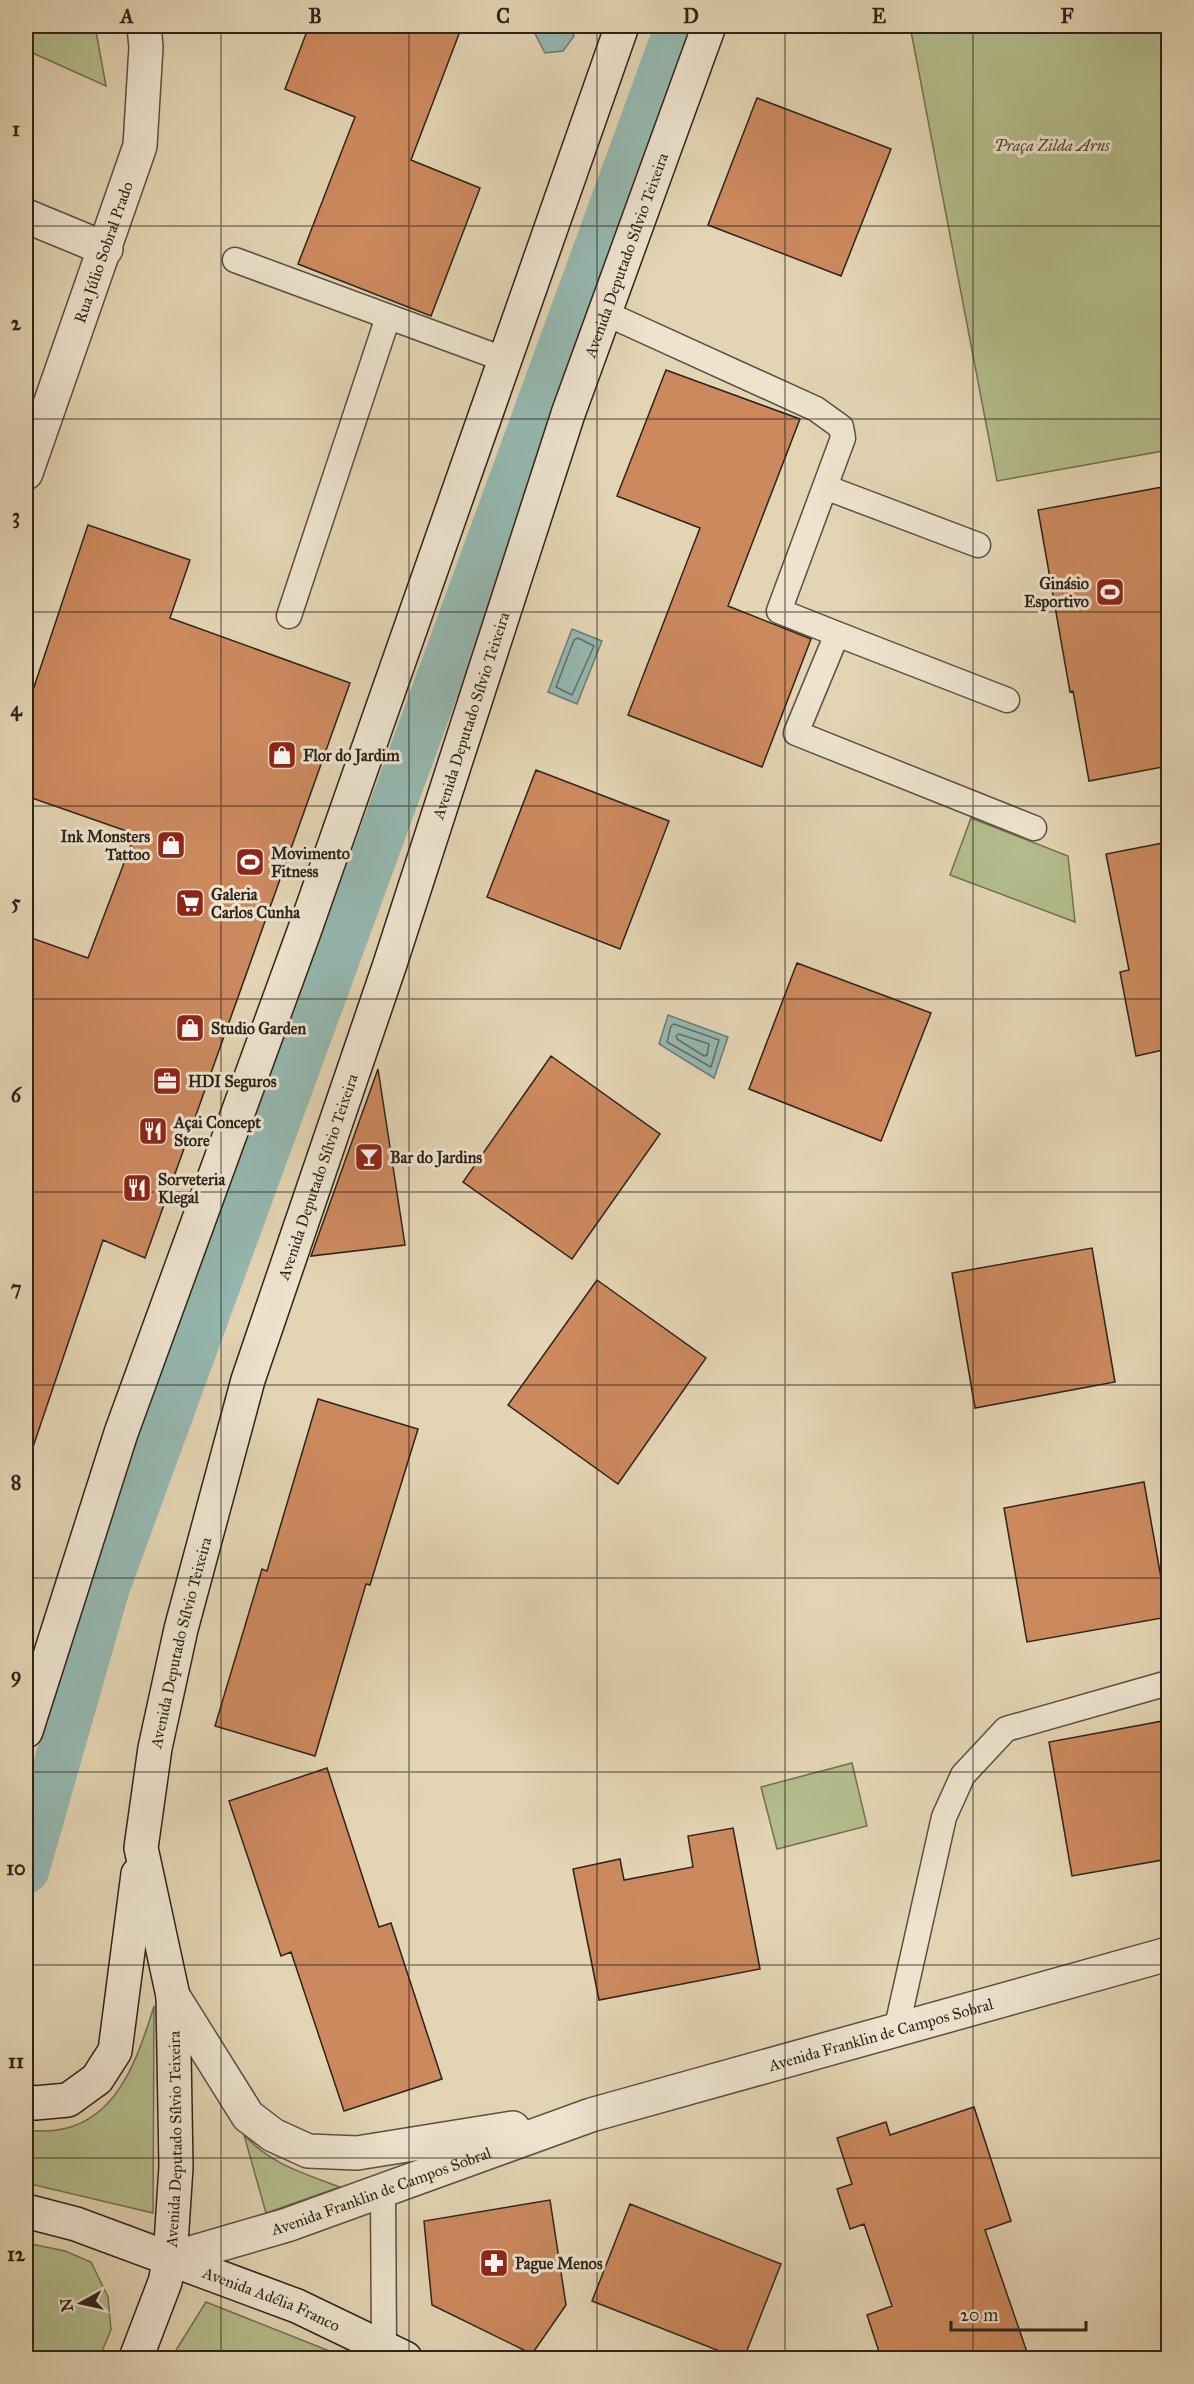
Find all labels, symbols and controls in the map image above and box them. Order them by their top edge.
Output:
text: A [118,4,134,28]
text: B [308,4,322,28]
text: C [496,4,510,28]
text: D [683,4,699,28]
text: E [872,4,887,28]
text: F [1060,4,1074,28]
text: 1 [12,117,20,141]
park label: Praça Zilda Arns [994,136,1110,155]
street label: Avenida Deputado Sílvio Teixeira [580,150,672,361]
street label: Rua Júlio Sobral Prado [70,179,137,325]
text: 2 [11,311,22,335]
text: 3 [12,504,20,529]
place label: Ginásio Esportivo [1024,574,1089,612]
sports icon: Ginásio Esportivo [1094,576,1126,608]
street label: Avenida Deputado Sílvio Teixeira [428,609,513,822]
text: 4 [10,697,22,722]
shop icon: Flor do Jardim [266,739,298,771]
place label: Flor do Jardim [303,746,400,766]
place label: Ink Monsters Tattoo [60,827,150,864]
shop icon: Ink Monsters Tattoo [155,829,187,861]
place label: Movimento Fitness [271,844,350,881]
sports icon: Movimento Fitness [234,846,266,878]
place label: Galeria Carlos Cunha [211,885,301,922]
supermarket icon: Galeria Carlos Cunha [174,887,206,919]
text: 5 [11,890,21,914]
shop icon: Studio Garden [174,1012,206,1044]
place label: Studio Garden [211,1019,306,1038]
office icon: HDI Seguros [151,1065,183,1097]
street label: Avenida Deputado Sílvio Teixeira [274,1071,362,1283]
place label: HDI Seguros [188,1072,277,1092]
text: 6 [11,1083,23,1107]
place label: Açai Concept Store [173,1113,261,1150]
restaurant icon: Açai Concept Store [137,1115,169,1147]
bar icon: Bar do Jardins [353,1141,385,1173]
place label: Bar do Jardins [390,1148,482,1168]
place label: Sorveteria Klegal [158,1170,226,1208]
restaurant icon: Sorveteria Klegal [121,1172,153,1204]
text: 7 [11,1276,22,1300]
text: 8 [11,1470,21,1494]
street label: Avenida Deputado Sílvio Teixeira [146,1535,215,1751]
text: 9 [11,1663,21,1688]
text: 10 [6,1856,26,1880]
street label: Avenida Franklin de Campos Sobral [766,1994,996,2075]
street label: Avenida Deputado Sílvio Teixeira [162,2030,186,2249]
text: 11 [8,2049,24,2073]
street label: Avenida Franklin de Campos Sobral [268,2143,494,2239]
text: 12 [7,2242,26,2266]
pharmacy icon: Pague Menos [478,2247,510,2279]
place label: Pague Menos [515,2254,603,2274]
street label: Avenida Adélia Franco [199,2263,343,2335]
north arrow [51,2273,111,2333]
scale bar [951,2294,1086,2332]
text: N [56,2297,77,2313]
text: 20 m [960,2304,998,2326]

